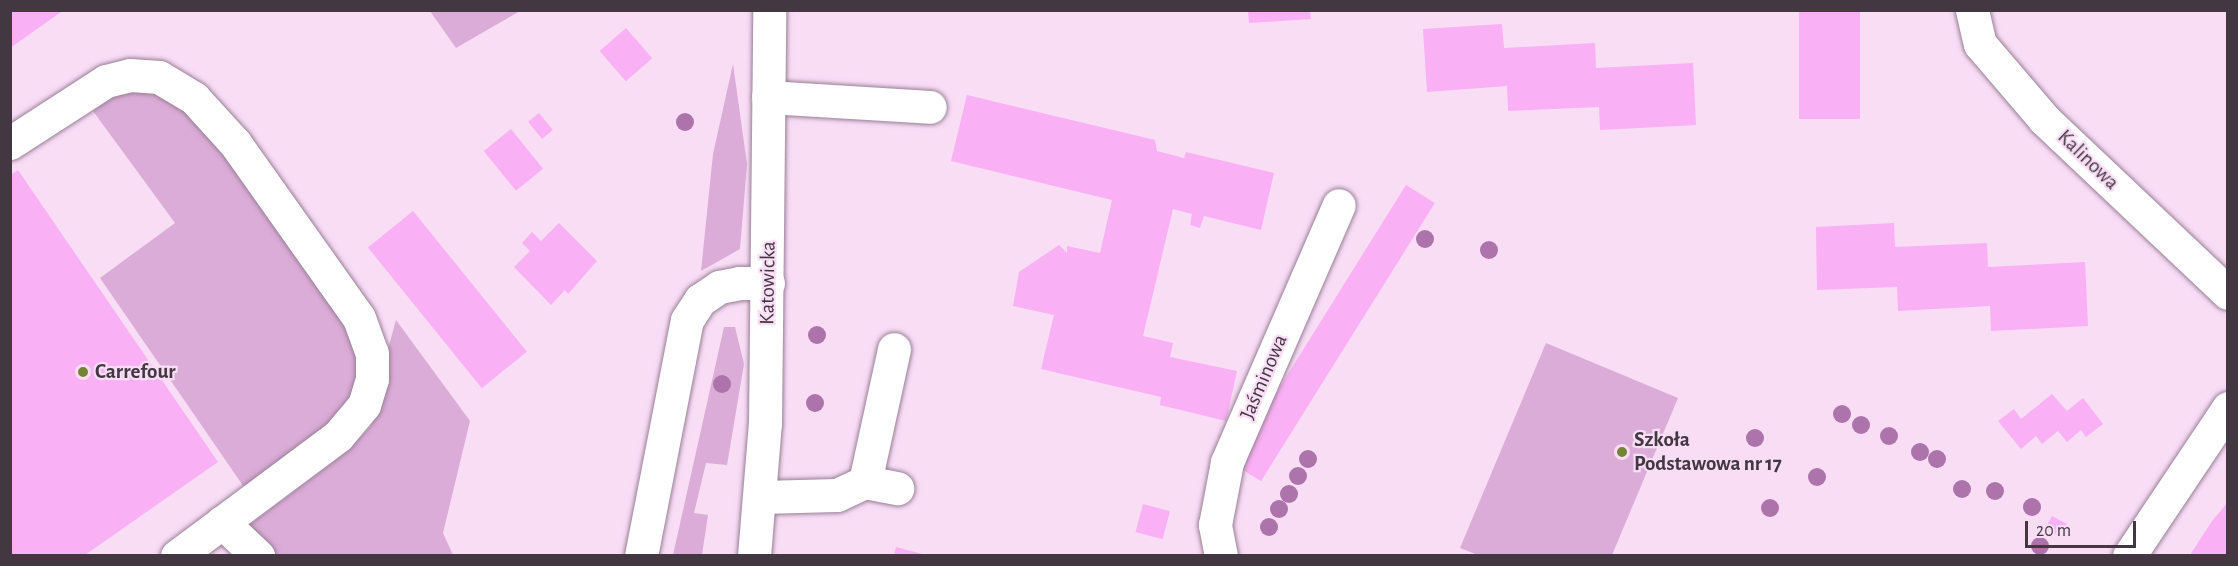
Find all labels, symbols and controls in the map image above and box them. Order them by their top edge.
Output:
street label: Kalinowa [2052,125,2124,195]
street label: Katowicka [755,241,781,325]
street label: Jaśminowa [1235,331,1293,423]
place label: Carrefour [95,359,176,385]
marker: Carrefour [76,365,90,379]
place label: Szkoła Podstawowa nr 17 [1634,427,1782,477]
marker: Szkoła Podstawowa nr 17 [1615,445,1629,459]
scale bar [2028,509,2139,547]
text: 20 m [2036,522,2071,540]

